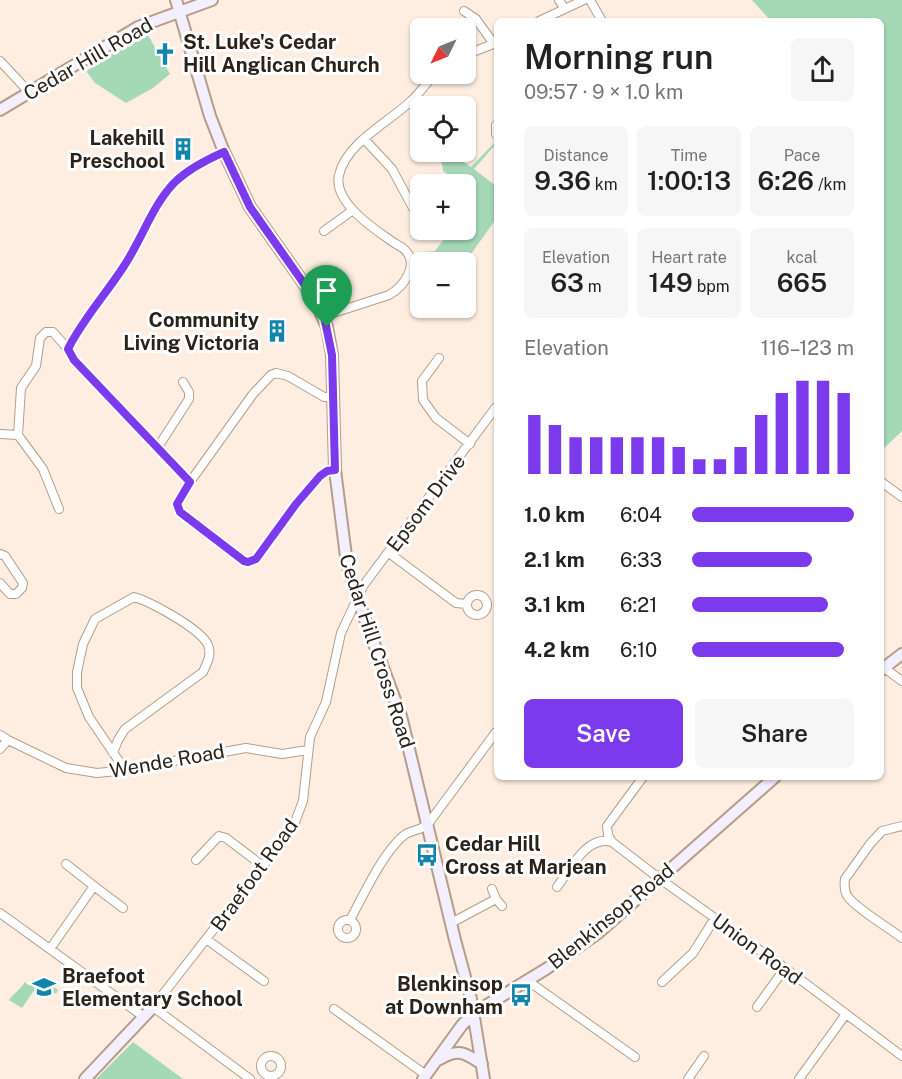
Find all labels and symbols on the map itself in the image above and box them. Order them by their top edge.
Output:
street label: Cedar Hill Road [19,12,157,106]
north arrow [410,18,476,84]
place label: St. Luke's Cedar Hill Anglican Church [183,30,380,77]
church icon: St. Luke's Cedar Hill Anglican Church [152,41,178,67]
place label: Lakehill Preschool [69,126,165,173]
building icon: Lakehill Preschool [170,136,196,162]
pin [301,265,352,327]
place label: Community Living Victoria [123,308,259,355]
building icon: Community Living Victoria [264,318,290,344]
street label: Epsom Drive [382,450,470,556]
street label: Cedar Hill Cross Road [334,551,420,751]
street label: Wende Road [108,739,226,783]
street label: Braefoot Road [205,814,303,936]
place label: Cedar Hill Cross at Marjean [445,832,607,879]
bus stop icon: Cedar Hill Cross at Marjean [414,842,440,868]
street label: Blenkinsop Road [543,858,679,974]
street label: Union Road [707,908,807,990]
place label: Braefoot Elementary School [62,964,243,1011]
place label: Blenkinsop at Downham [385,972,503,1019]
school or university icon: Braefoot Elementary School [31,974,57,1000]
bus stop icon: Blenkinsop at Downham [508,982,534,1008]

